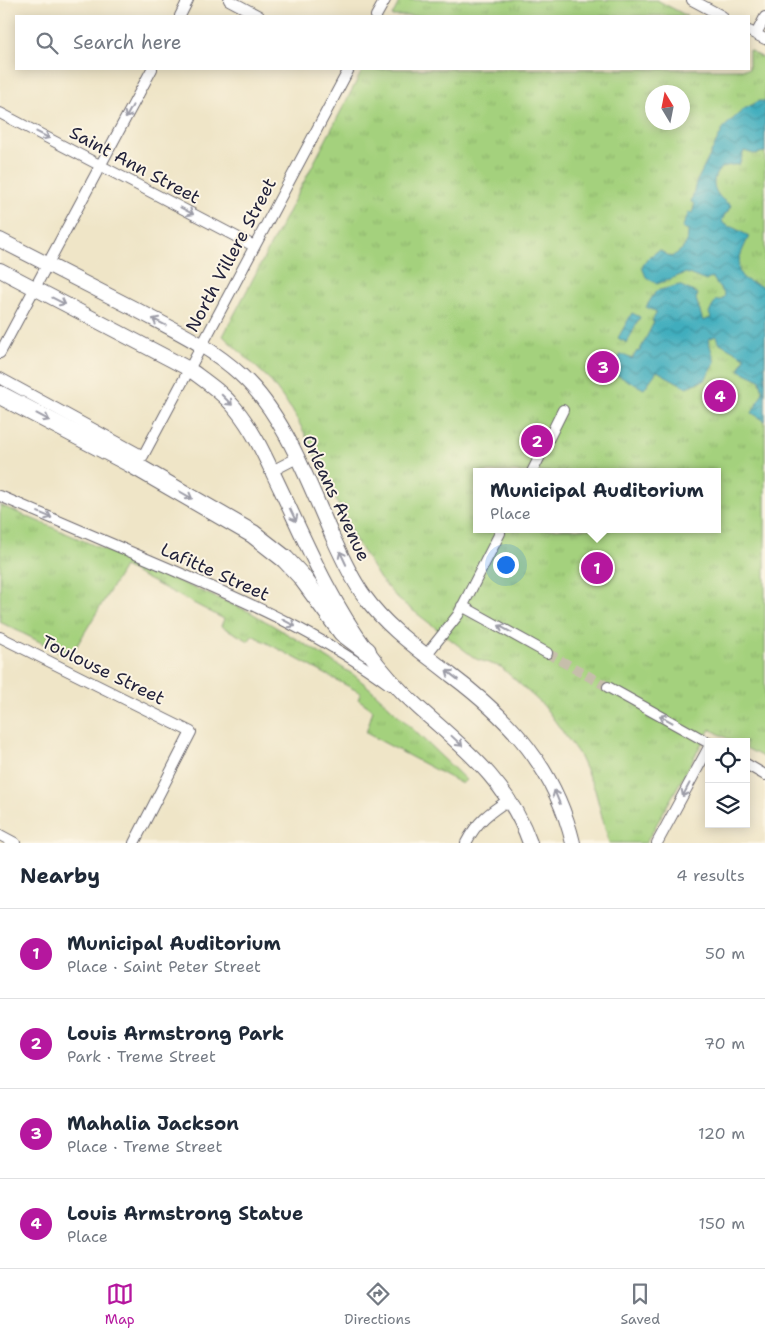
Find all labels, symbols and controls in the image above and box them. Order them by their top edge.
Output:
search box [15,15,750,70]
icon: search [33,29,61,57]
text: Search here [73,30,182,55]
north arrow [645,85,690,130]
one-way arrow [124,104,133,119]
street label: Saint Ann Street [65,120,205,210]
one-way arrow [36,130,51,140]
street label: North Villere Street [180,174,282,336]
one-way arrow [180,206,195,216]
one-way arrow [51,297,66,306]
one-way arrow [152,317,167,326]
pin: 3 [587,348,619,386]
pin: 4 [704,377,736,415]
one-way arrow [220,393,232,405]
one-way arrow [35,413,50,422]
pin: 2 [521,422,553,460]
street label: Orleans Avenue [296,431,376,565]
popup [473,468,721,533]
text: Municipal Auditorium [490,478,704,503]
one-way arrow [178,491,192,501]
text: Place [490,503,531,524]
one-way arrow [289,507,298,522]
one-way arrow [37,511,52,521]
street label: Lafitte Street [157,537,273,607]
pin: 1 [581,549,613,587]
one-way arrow [337,551,347,566]
your location [493,552,519,578]
one-way arrow [282,618,297,628]
one-way arrow [498,624,512,634]
street label: Toulouse Street [37,630,169,710]
one-way arrow [446,670,459,681]
one-way arrow [659,714,674,724]
one-way arrow [450,735,463,747]
map controls [705,738,750,828]
button: locate [705,738,750,783]
one-way arrow [680,783,690,797]
button: layers [705,783,750,828]
one-way arrow [552,790,561,805]
text: Nearby [20,862,100,890]
text: 4 results [676,865,745,886]
text: Municipal Auditorium [67,931,281,956]
text: 1 [32,943,40,964]
text: 50 m [705,943,745,964]
text: Place · Saint Peter Street [67,956,261,977]
text: Louis Armstrong Park [67,1021,284,1046]
text: 2 [30,1033,42,1054]
text: 70 m [704,1033,745,1054]
text: Park · Treme Street [67,1046,216,1067]
text: Mahalia Jackson [67,1111,239,1136]
text: 3 [30,1123,42,1144]
text: 120 m [698,1123,745,1144]
text: Place · Treme Street [67,1136,222,1157]
text: Louis Armstrong Statue [67,1201,303,1226]
text: 4 [30,1213,42,1234]
text: 150 m [698,1213,745,1234]
text: Place [67,1226,108,1247]
tab: Map [105,1280,135,1328]
tab: Directions [344,1280,411,1328]
tab: Saved [621,1280,660,1328]

